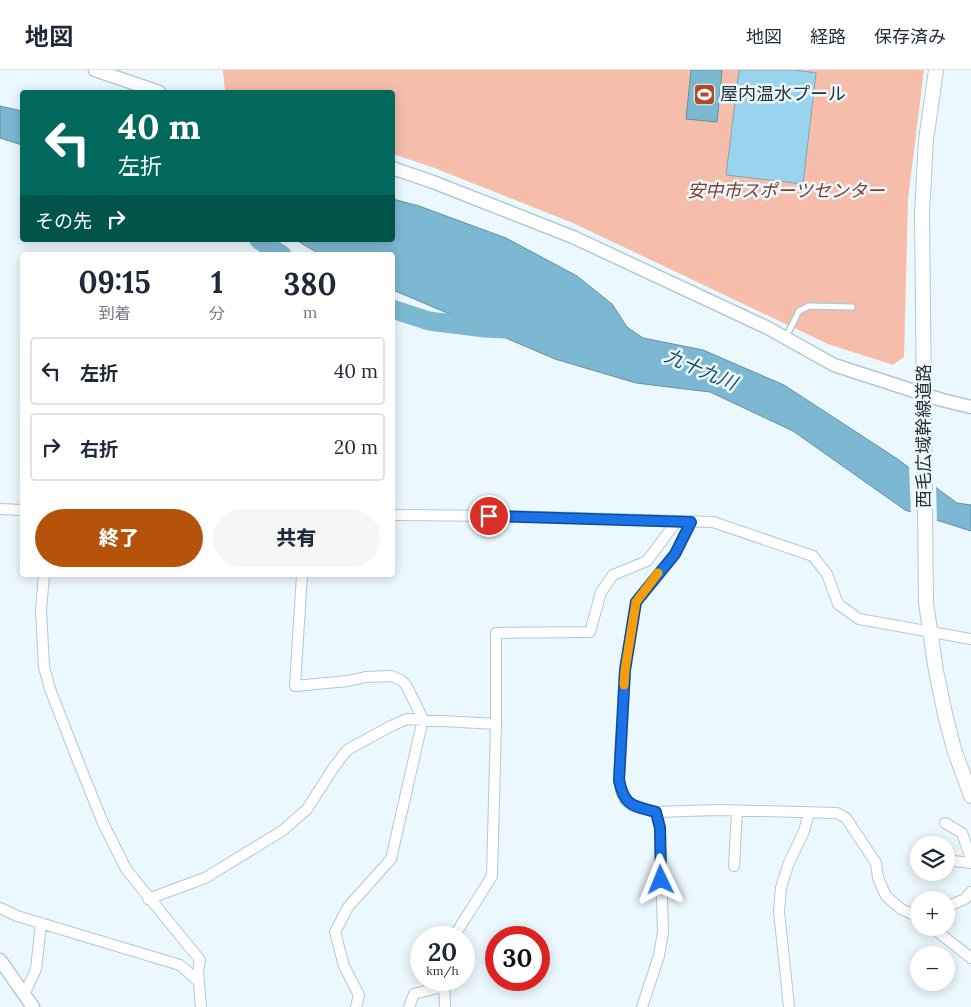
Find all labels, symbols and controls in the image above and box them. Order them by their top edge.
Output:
text: 地図 [25,21,73,52]
text: 地図 [746,25,782,48]
text: 経路 [810,25,846,48]
text: 保存済み [874,25,946,48]
sports icon: 屋内温水プール [692,82,716,106]
place label: 屋内温水プール [720,82,846,105]
text: 40 m [118,104,201,149]
icon: left [35,110,100,175]
text: 左折 [118,152,162,180]
park label: 安中市スポーツセンター [687,179,886,202]
icon: right [102,205,130,233]
text: その先 [35,209,92,233]
text: 09:15 [78,263,151,301]
text: 1 [211,263,223,301]
text: 380 [284,265,337,303]
text: m [303,302,317,322]
text: 到着 [99,303,131,323]
text: 分 [209,303,225,323]
water label: 九十九川 [661,343,743,396]
icon: left [37,357,65,385]
text: 40 m [334,359,378,383]
text: 左折 [80,361,118,385]
street label: 西毛広域幹線道路 [912,364,935,508]
icon: right [37,433,65,461]
text: 20 m [334,435,378,459]
text: 右折 [80,437,118,461]
pin [468,495,510,537]
icon: arrive [475,502,503,530]
button: 終了 [35,509,203,567]
button: 共有 [213,509,380,567]
map controls [910,836,955,991]
button: layers [910,836,955,881]
position arrow [634,853,686,905]
button: + [910,891,955,936]
speed limit sign: 30 [485,926,550,991]
text: 20 [428,936,457,968]
button: − [910,946,955,991]
text: km/h [426,963,459,978]

